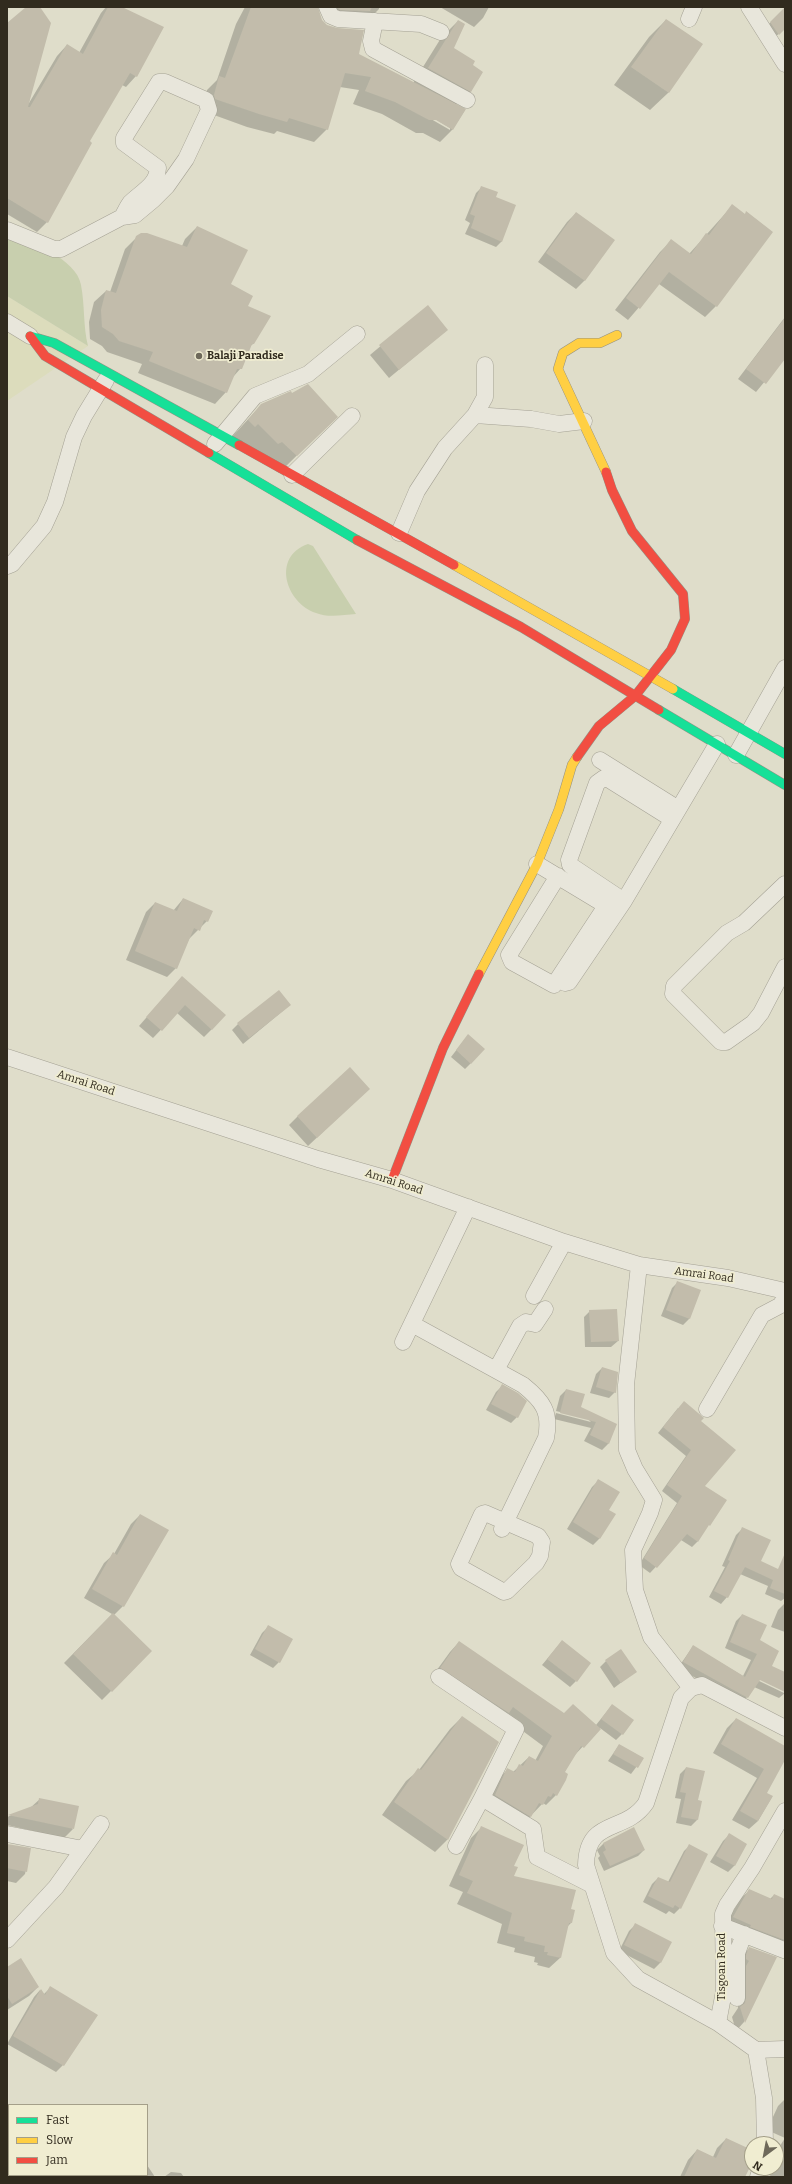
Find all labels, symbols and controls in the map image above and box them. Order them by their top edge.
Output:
place label: Balaji Paradise [207,349,284,363]
marker: Balaji Paradise [194,351,204,361]
street label: Amrai Road [55,1067,117,1099]
street label: Amrai Road [363,1166,425,1198]
street label: Amrai Road [673,1264,735,1286]
street label: Tisgoan Road [715,1933,729,2001]
legend [8,2104,148,2176]
text: Fast [46,2113,69,2127]
text: Slow [46,2133,73,2147]
north arrow [744,2136,784,2176]
text: Jam [46,2153,68,2167]
text: N [751,2158,765,2174]

